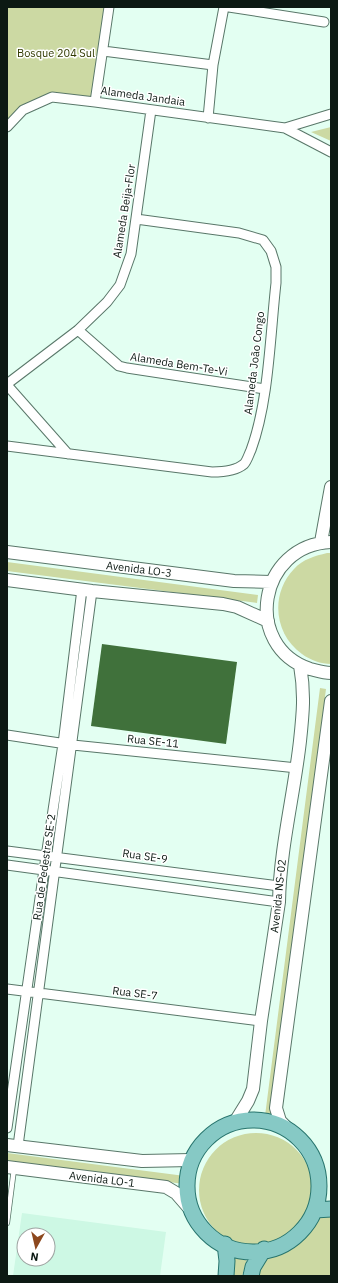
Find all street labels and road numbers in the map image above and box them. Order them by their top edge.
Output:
street label: Alameda Jandaia [100,83,186,109]
street label: Alameda Beija-Flor [110,163,138,259]
street label: Alameda João Congo [241,311,267,415]
street label: Alameda Bem-Te-Vi [129,349,229,379]
street label: Avenida LO-3 [105,558,173,580]
street label: Rua SE-11 [126,731,180,751]
street label: Rua de Pedestre SE-2 [30,813,58,921]
street label: Rua SE-9 [121,846,169,866]
street label: Avenida NS-02 [267,859,289,933]
street label: Rua SE-7 [112,983,158,1003]
street label: Avenida LO-1 [68,1168,136,1190]

